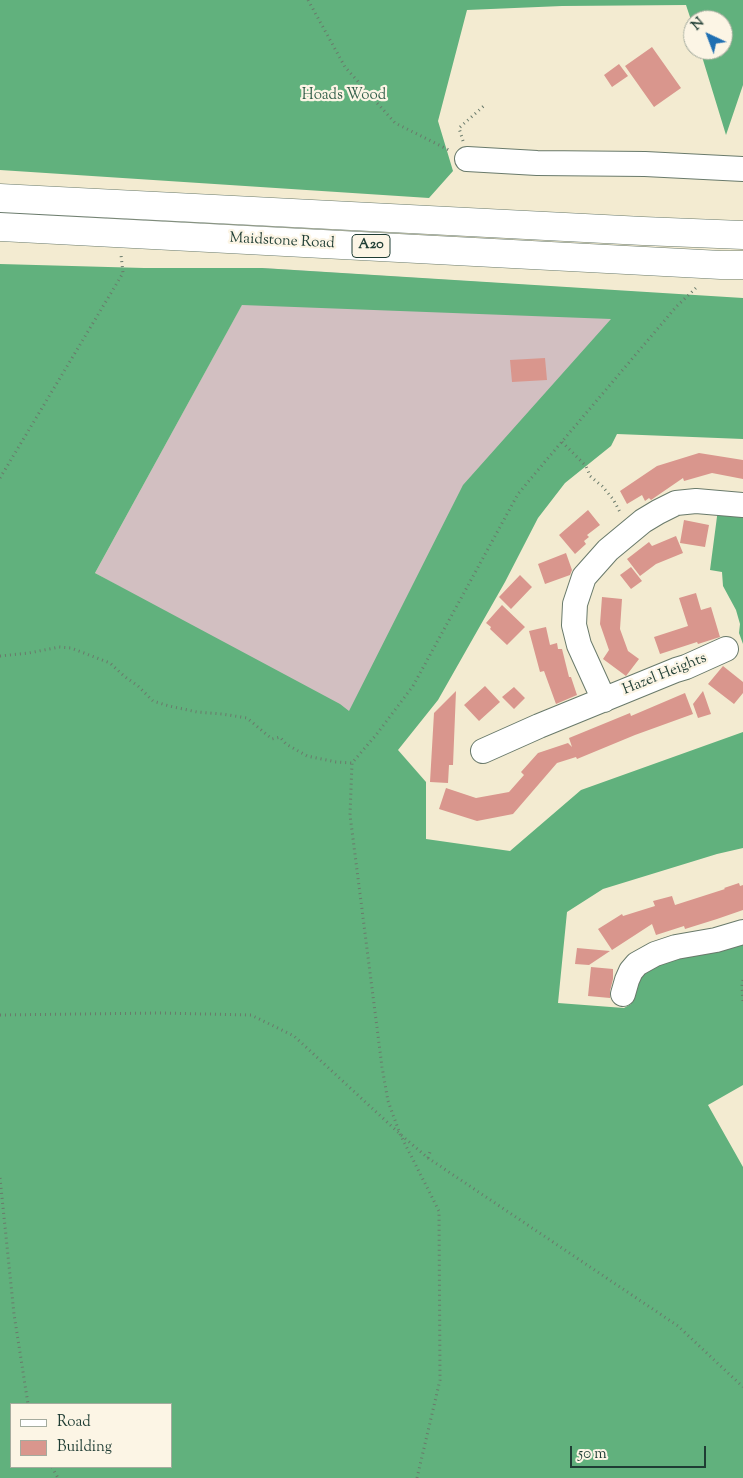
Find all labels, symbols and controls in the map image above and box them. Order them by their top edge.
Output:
north arrow [683,10,733,60]
text: N [688,14,709,36]
park label: Hoads Wood [302,87,386,105]
street label: Maidstone Road [229,230,335,254]
road number: A20 [352,235,390,258]
street label: Hazel Heights [620,650,710,700]
legend [10,1403,172,1468]
text: Road [57,1412,91,1433]
scale bar [573,1436,709,1468]
text: Building [57,1437,112,1458]
text: 50 m [578,1444,607,1465]

